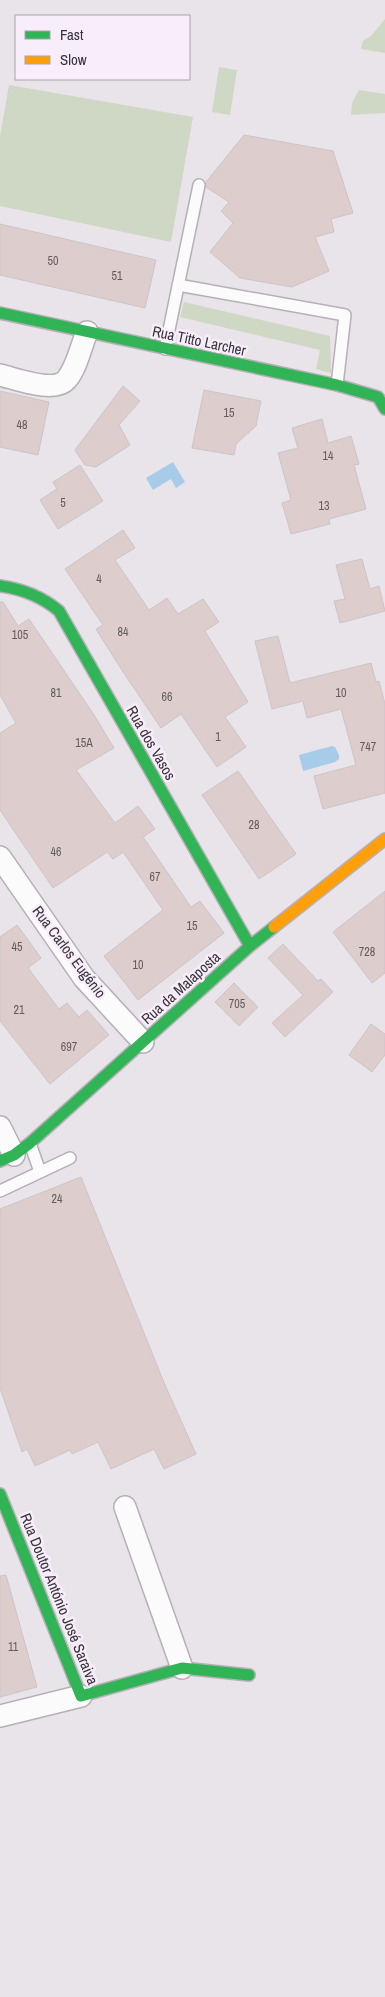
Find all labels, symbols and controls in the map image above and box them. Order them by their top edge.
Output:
legend [15,15,190,80]
text: Fast [60,24,84,45]
text: Slow [60,49,87,70]
house number: 50 [48,253,58,269]
house number: 51 [112,268,123,284]
street label: Rua Titto Larcher [150,320,248,361]
house number: 15 [224,405,235,421]
house number: 48 [17,417,27,433]
house number: 14 [323,448,334,464]
house number: 5 [60,495,66,511]
house number: 13 [319,498,329,514]
house number: 4 [96,571,102,587]
house number: 84 [118,624,129,640]
house number: 105 [12,627,29,643]
house number: 81 [51,685,62,701]
house number: 10 [336,685,346,701]
house number: 66 [162,689,172,705]
street label: Rua dos Vasos [122,702,181,784]
house number: 1 [215,729,221,745]
house number: 15A [75,735,93,751]
house number: 747 [360,739,377,755]
house number: 28 [249,817,259,833]
house number: 46 [51,844,61,860]
house number: 67 [150,869,161,885]
street label: Rua Carlos Eugénio [28,901,111,1002]
house number: 15 [187,918,198,934]
house number: 45 [12,939,23,955]
house number: 728 [359,944,375,960]
street label: Rua da Malaposta [137,946,225,1029]
house number: 10 [133,957,143,973]
house number: 705 [229,996,246,1012]
house number: 21 [14,1002,25,1018]
house number: 697 [61,1039,78,1055]
house number: 24 [52,1191,63,1207]
street label: Rua Doutor António José Saraiva [15,1510,104,1688]
house number: 11 [8,1639,19,1655]

